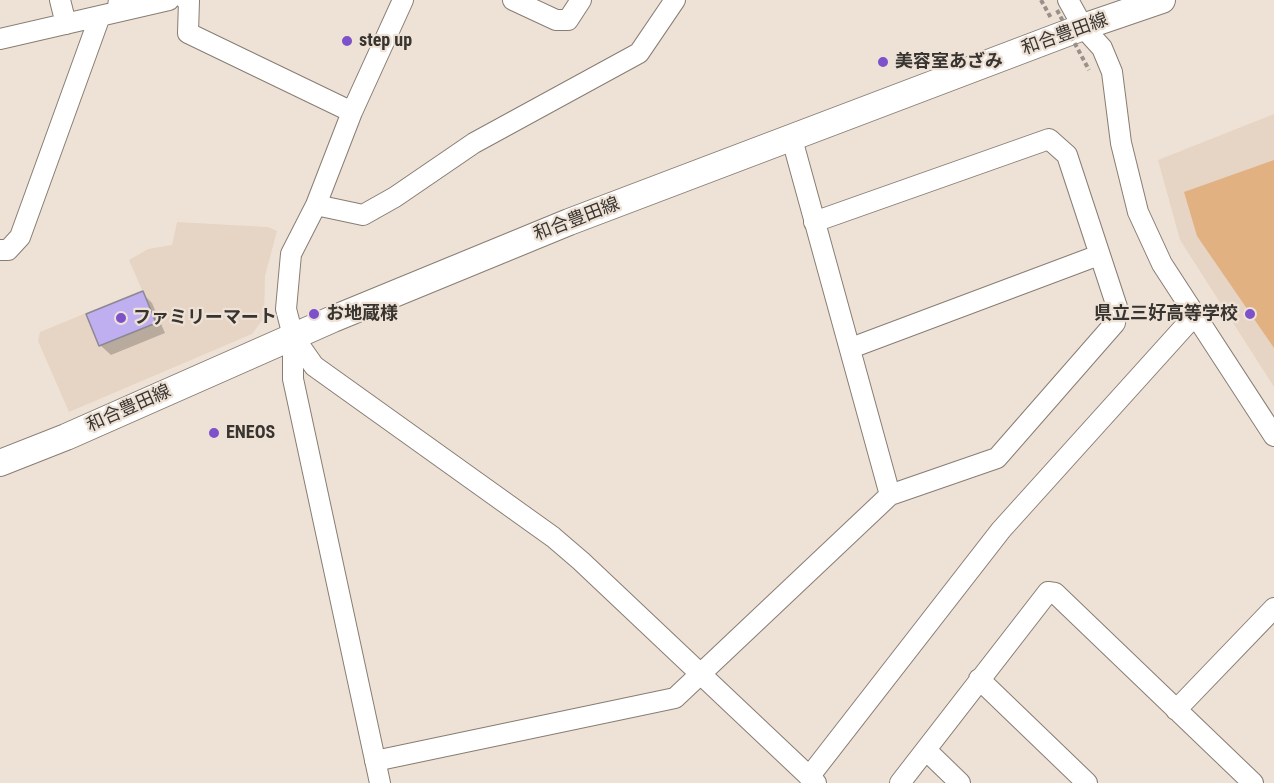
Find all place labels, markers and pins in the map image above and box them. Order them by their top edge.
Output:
place label: step up [359,30,412,52]
marker: step up [340,34,354,48]
place label: 美容室あざみ [895,51,1003,73]
marker: 美容室あざみ [876,55,890,69]
place label: お地蔵様 [326,303,398,325]
place label: 県立三好高等学校 [1094,303,1238,325]
place label: ファミリーマート [133,307,277,329]
marker: お地蔵様 [307,307,321,321]
marker: 県立三好高等学校 [1243,307,1257,321]
marker: ファミリーマート [114,311,128,325]
place label: ENEOS [226,422,275,444]
marker: ENEOS [207,426,221,440]

